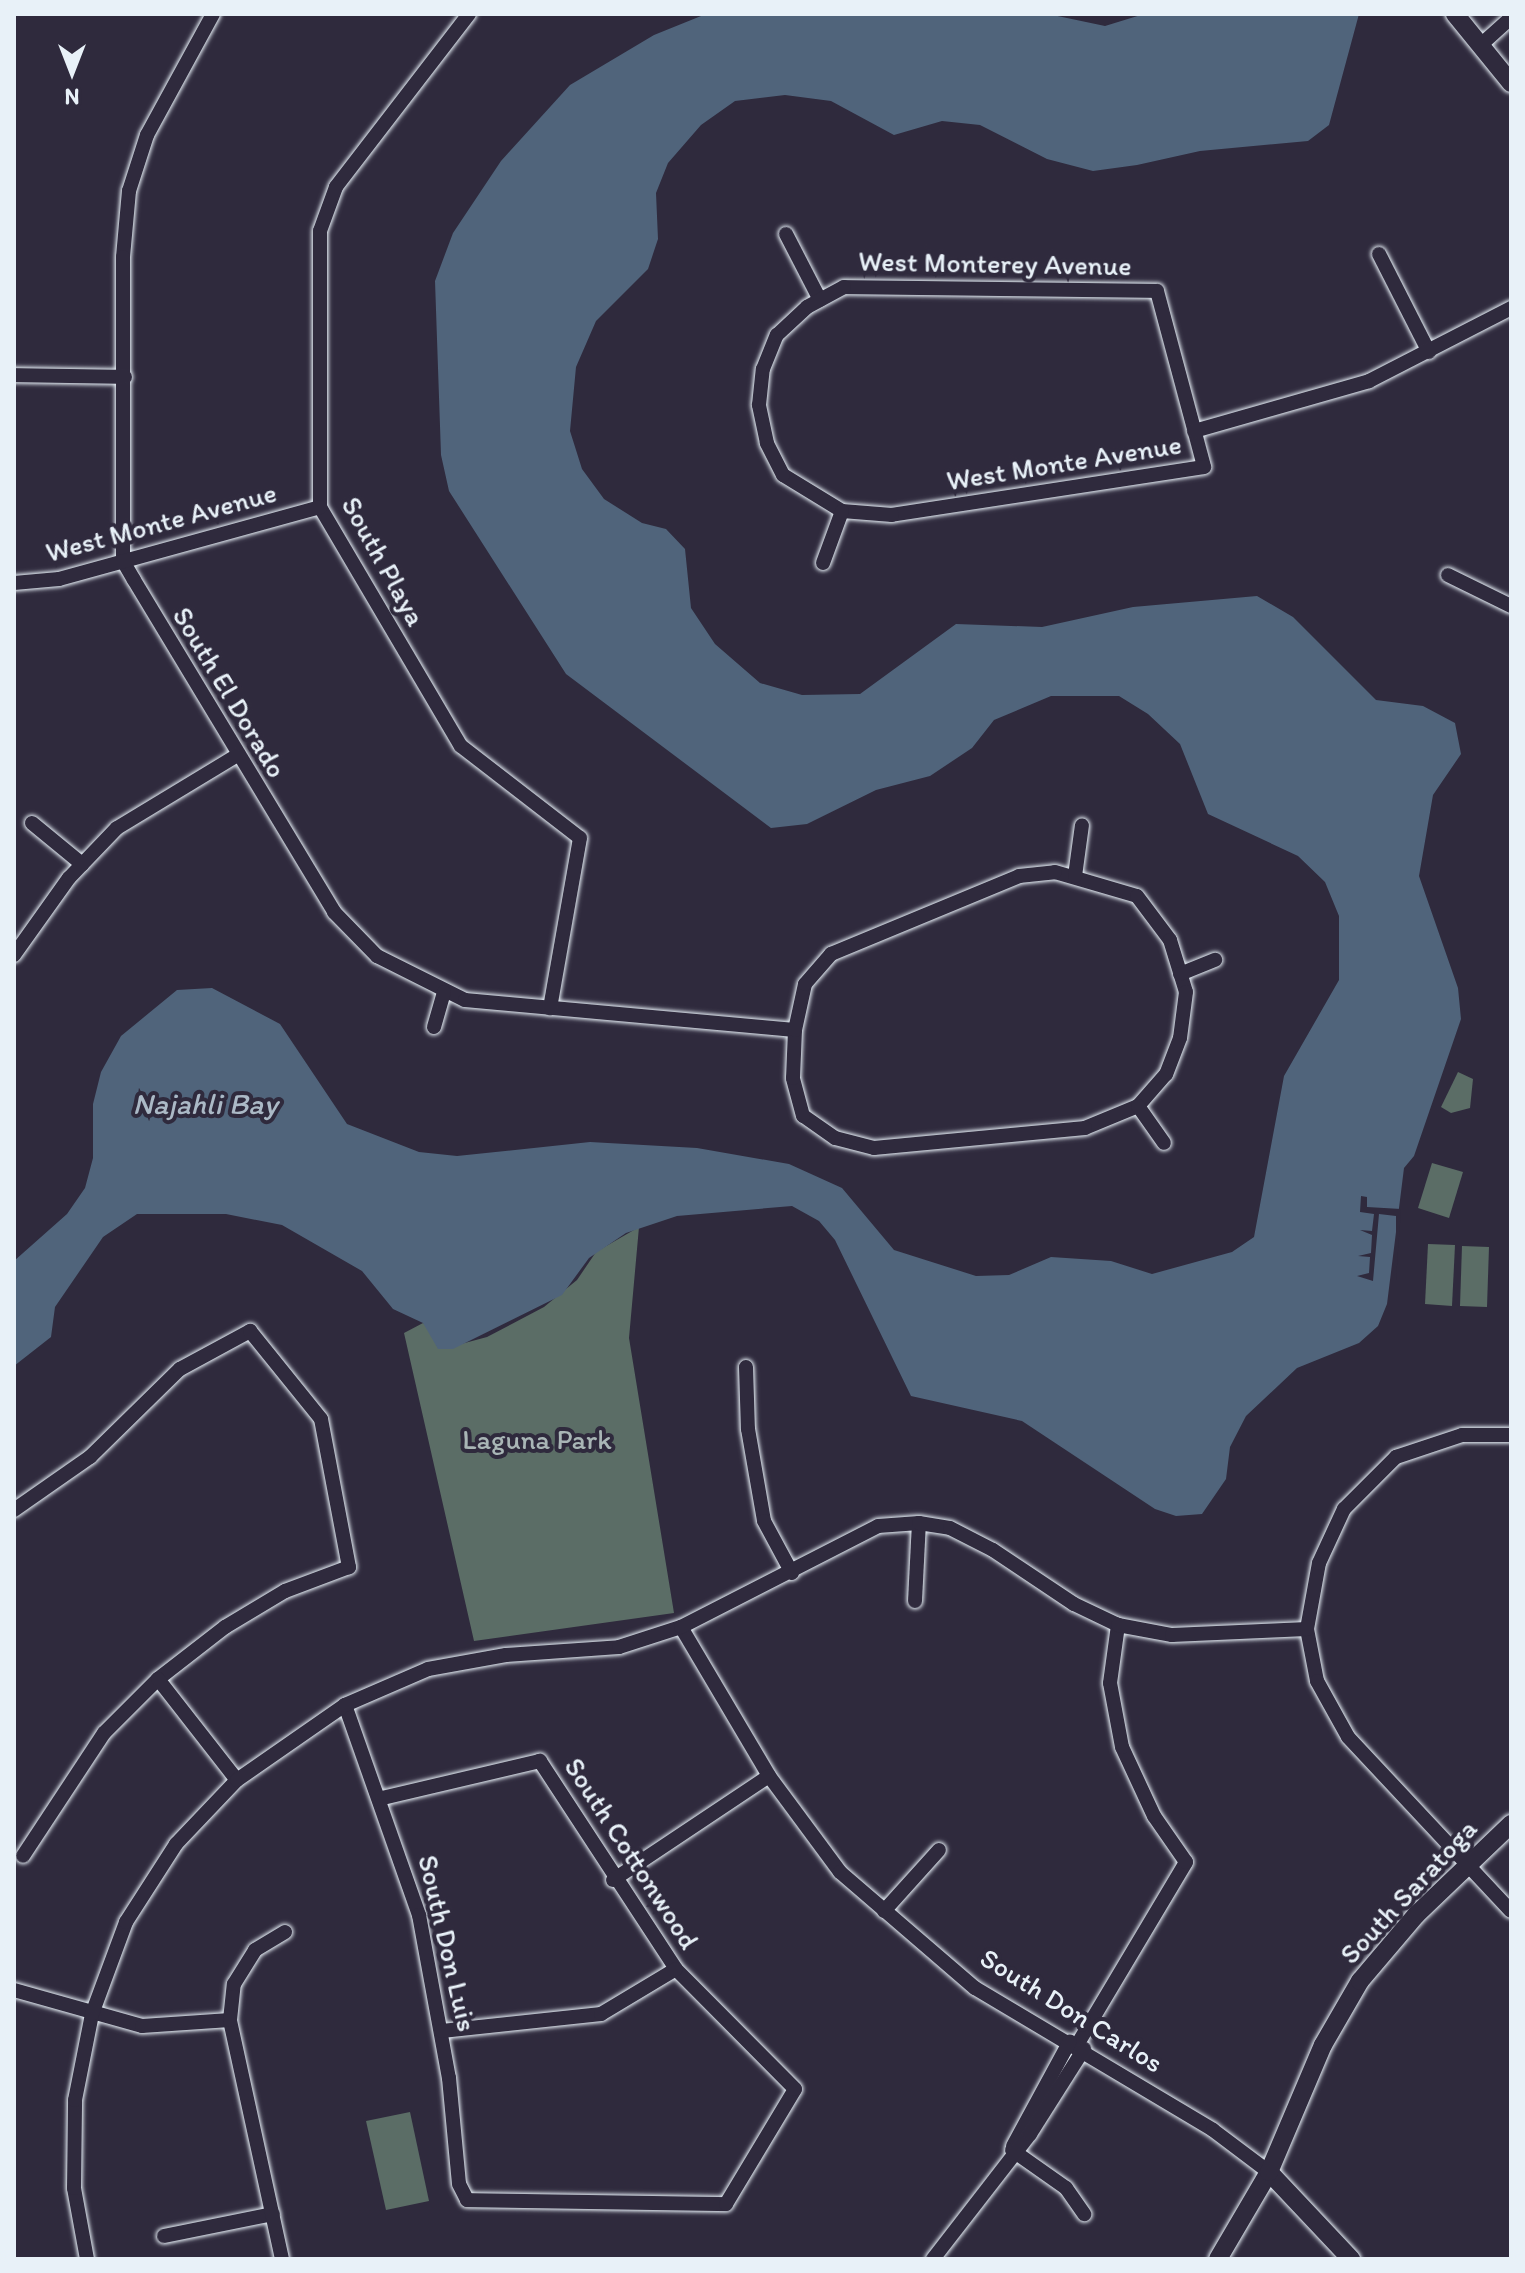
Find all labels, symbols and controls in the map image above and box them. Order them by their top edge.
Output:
north arrow [32,32,112,112]
text: N [65,83,79,110]
street label: West Monterey Avenue [858,244,1132,282]
street label: West Monte Avenue [945,427,1183,497]
street label: West Monte Avenue [43,475,279,569]
street label: South Playa [335,491,433,631]
street label: South El Dorado [166,601,294,783]
water label: Najahli Bay [132,1086,278,1122]
park label: Laguna Park [462,1422,612,1456]
street label: South Cottonwood [558,1751,706,1955]
street label: South Saratoga [1333,1812,1483,1970]
street label: South Don Luis [411,1851,485,2035]
street label: South Don Carlos [974,1940,1170,2080]

